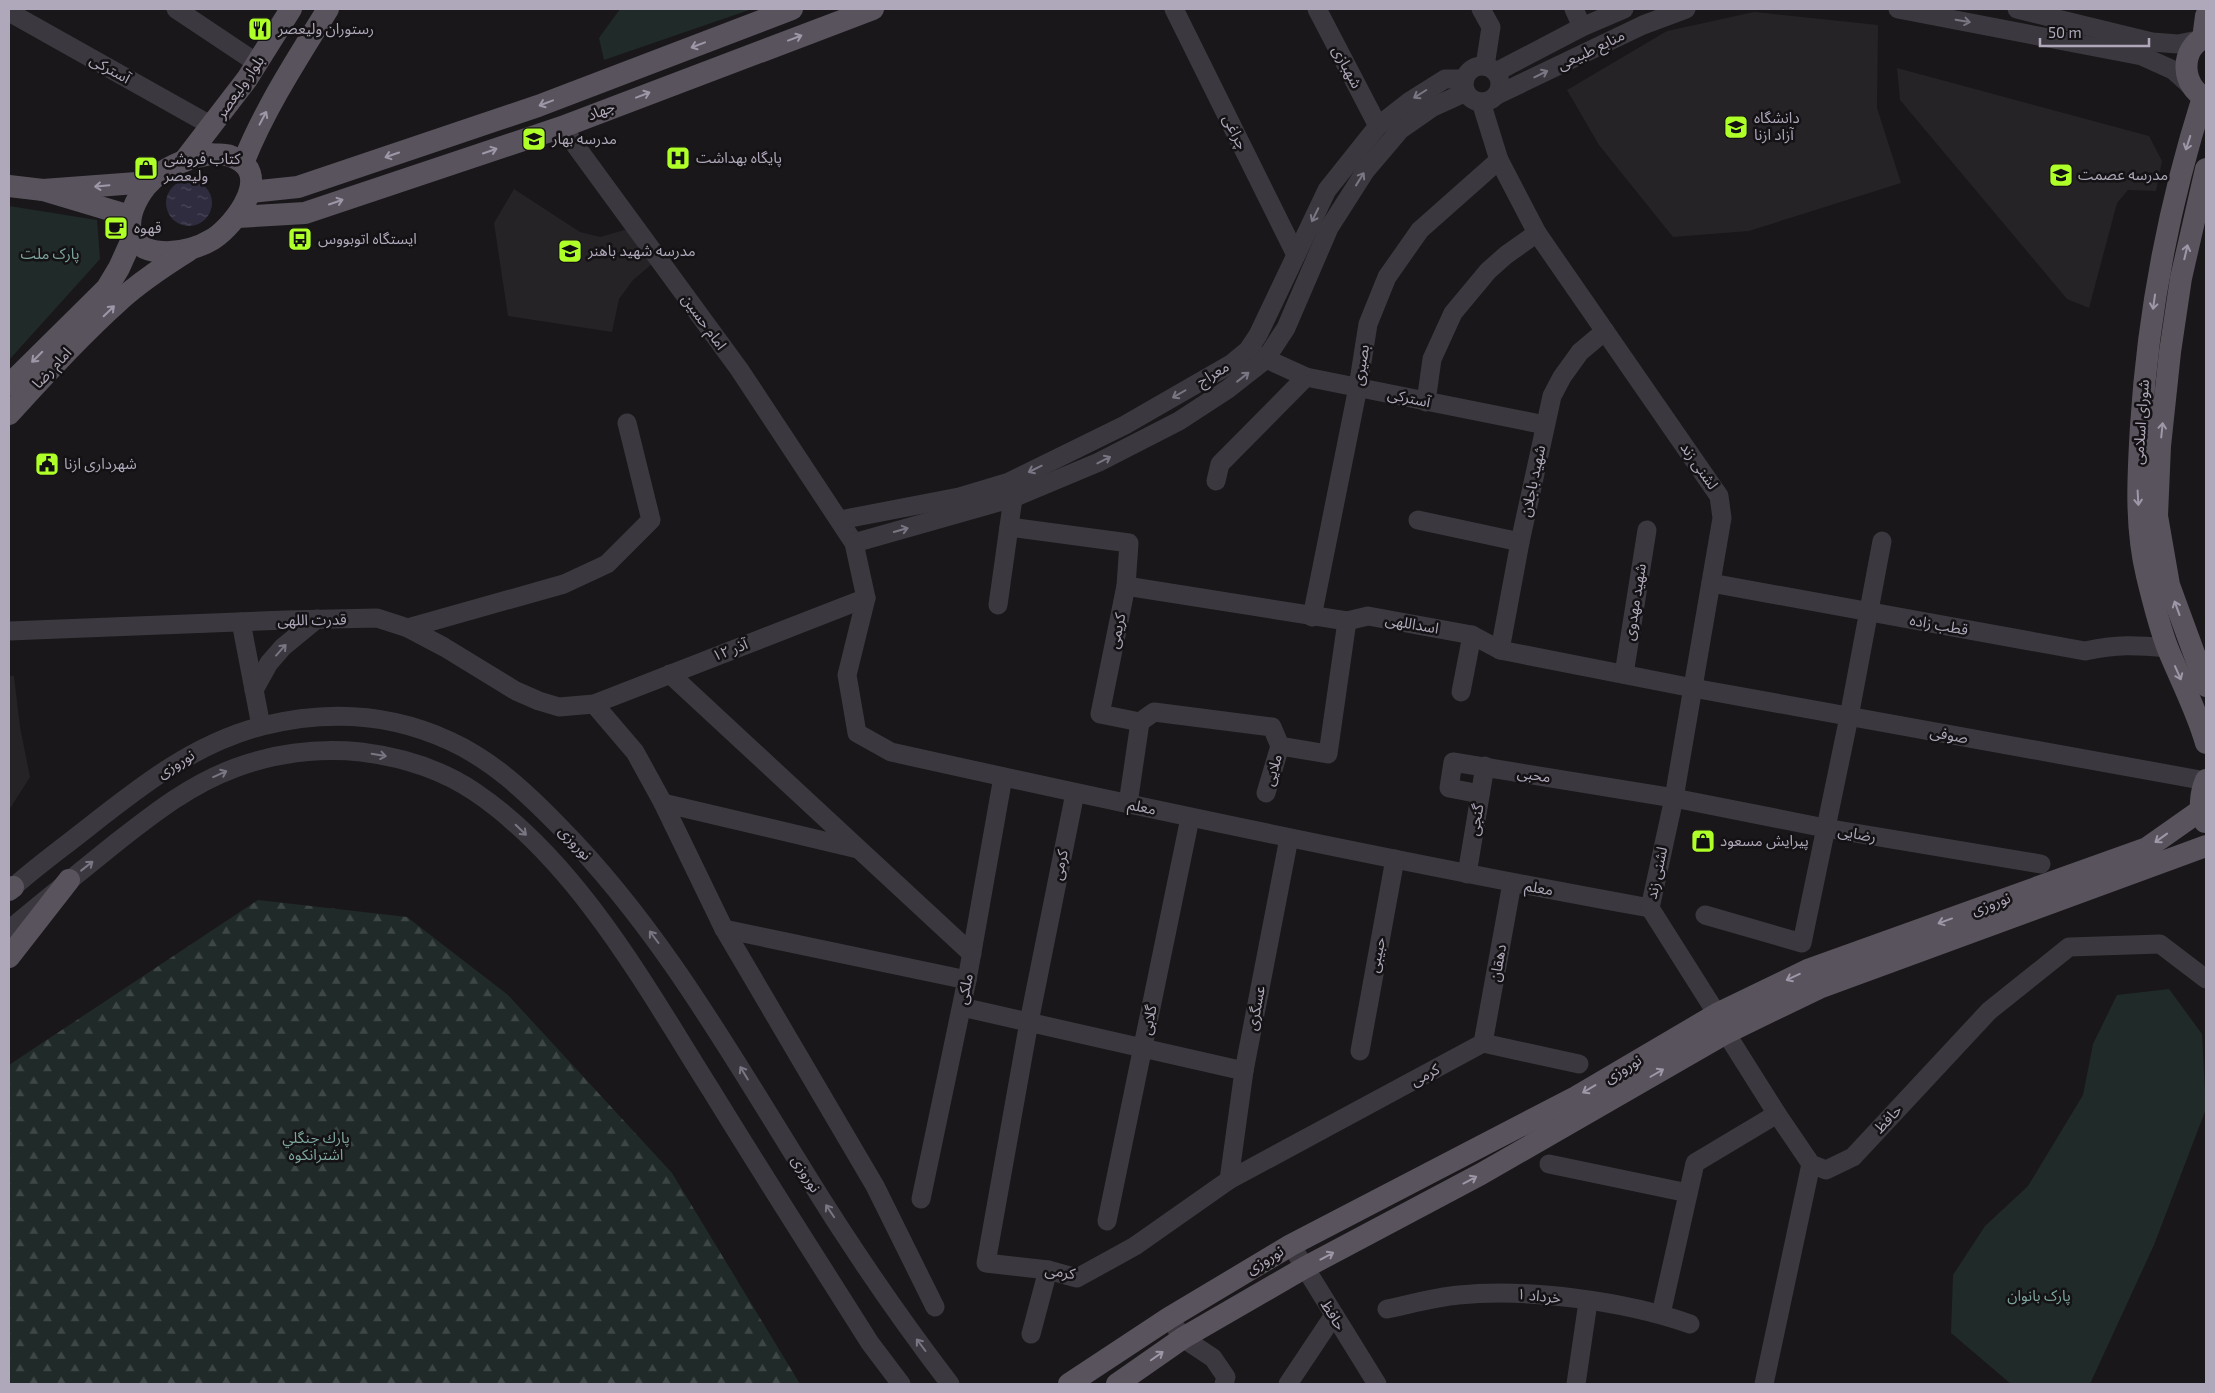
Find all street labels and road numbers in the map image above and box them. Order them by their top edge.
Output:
street label: منابع طبیعی [1554,25,1629,77]
street label: شهبازی [1328,42,1367,92]
street label: آسترکی [87,50,134,88]
street label: بلوار ولیعصر [211,52,268,123]
street label: جهاد [584,96,617,125]
street label: چراغی [1218,111,1252,153]
street label: امام حسین [676,290,731,355]
street label: امام رضا [28,343,77,394]
street label: بصیری [1348,343,1373,387]
street label: معراج [1193,357,1234,393]
street label: شورای اسلامی [2128,378,2153,465]
street label: آسترکی [1386,384,1433,411]
street label: لشنی زند [1676,438,1723,493]
street label: شهید باجلان [1516,443,1549,518]
street label: شهید مهدوی [1619,562,1650,642]
street label: قدرت اللهی [277,609,347,630]
street label: اسداللهی [1384,609,1440,638]
street label: قطب زاده [1908,610,1970,639]
street label: کریمی [1103,611,1130,650]
street label: ۱۲ آذر [709,634,751,665]
street label: صوفی [1929,722,1970,747]
street label: نوروزی [154,745,198,782]
street label: ملایی [1259,752,1286,788]
street label: محبی [1516,762,1552,787]
street label: معلم [1126,794,1158,821]
street label: گنجی [1464,802,1488,837]
street label: نوروزی [555,821,596,864]
street label: رضایی [1836,821,1878,846]
street label: لشنی زند [1642,845,1671,901]
street label: کرمی [1047,847,1072,882]
street label: معلم [1523,876,1555,901]
street label: نوروزی [1969,888,2013,919]
street label: حبیبی [1364,935,1389,974]
street label: دهقان [1485,943,1510,983]
street label: ملکی [952,972,977,1006]
street label: عسگری [1242,983,1269,1032]
street label: گلابی [1136,1002,1161,1037]
street label: نوروزی [1601,1050,1645,1087]
street label: کرمی [1407,1059,1443,1090]
street label: حافظ [1870,1100,1905,1136]
street label: نوروزی [788,1152,825,1196]
street label: نوروزی [1243,1241,1287,1278]
street label: کرمی [1044,1260,1077,1283]
street label: خرداد ۱ [1516,1284,1562,1307]
street label: حافظ [1318,1296,1350,1333]

